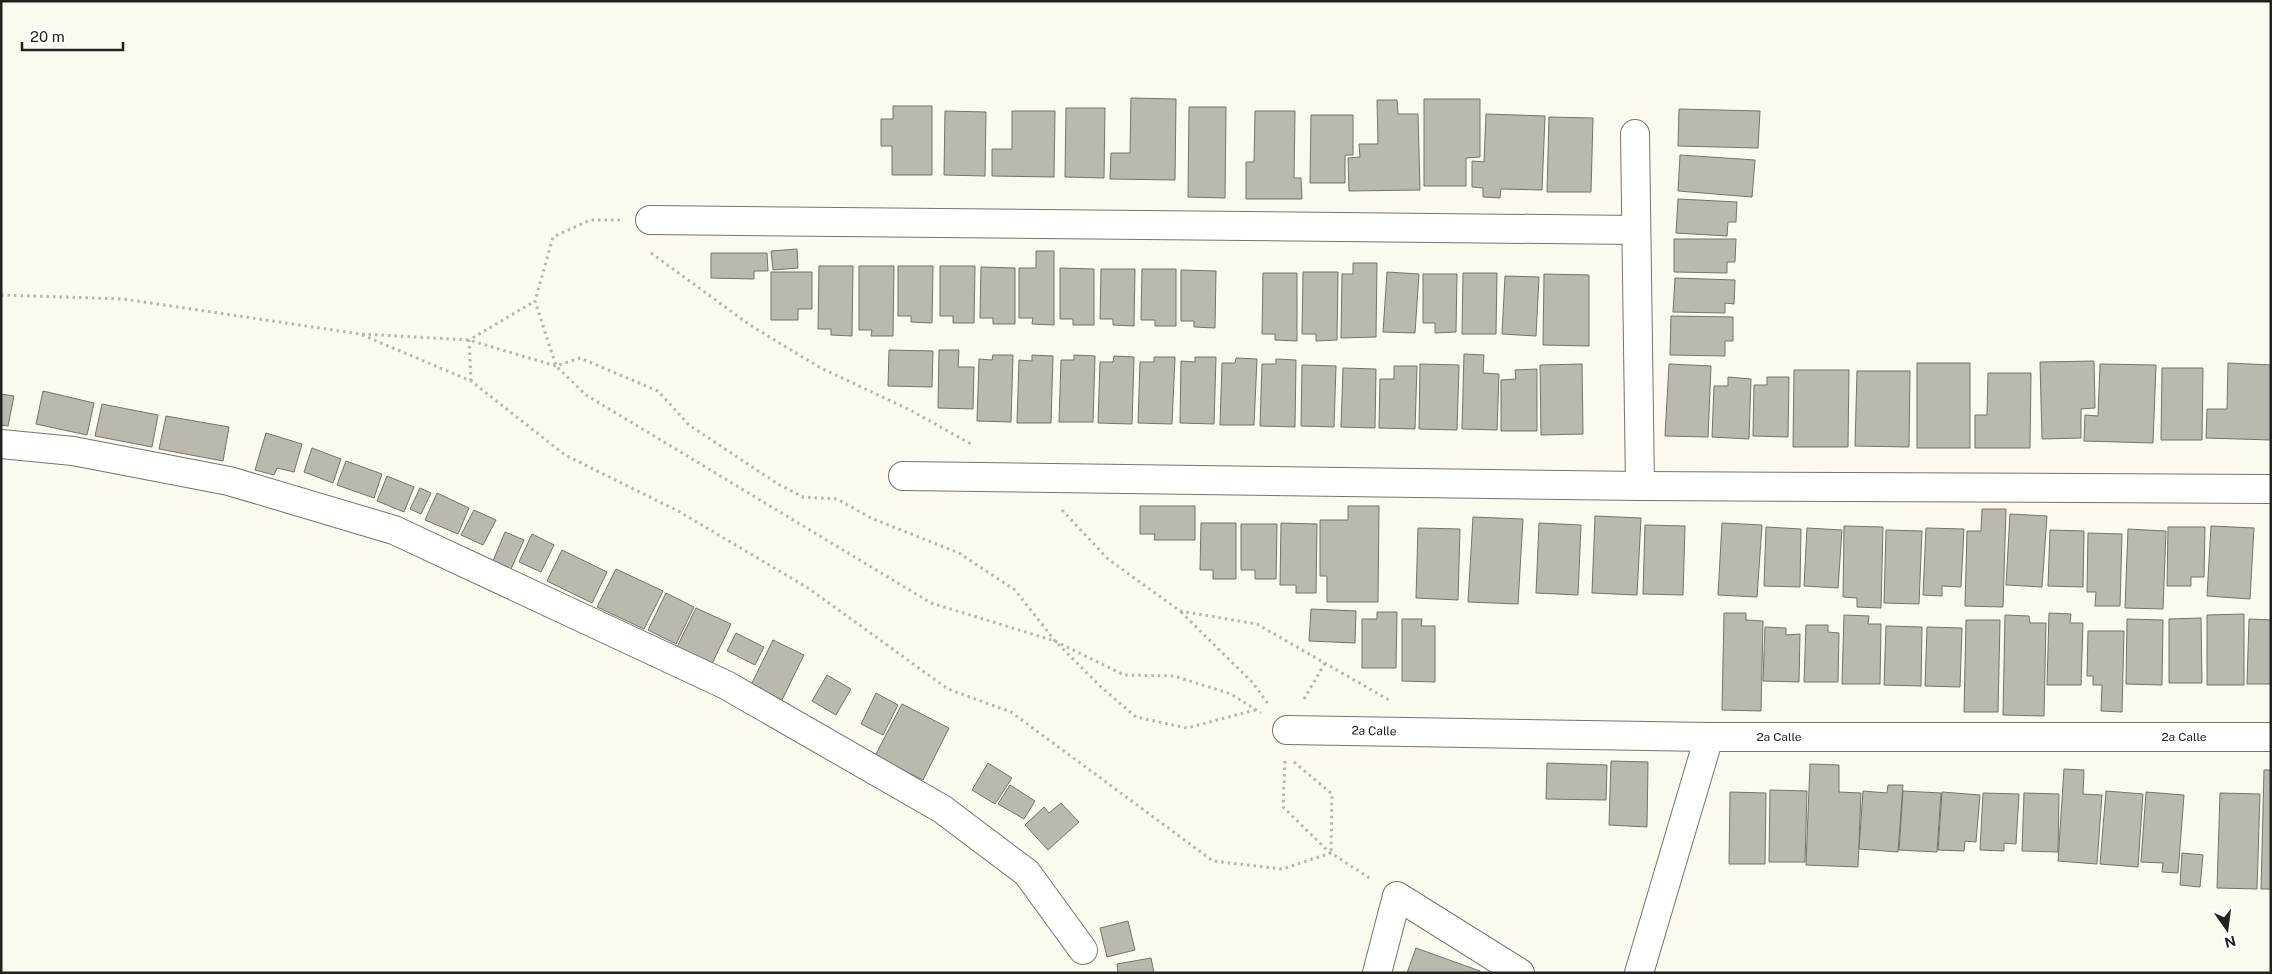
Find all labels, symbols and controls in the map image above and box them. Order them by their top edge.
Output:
scale bar [22,20,124,52]
text: 20 m [30,28,65,45]
street label: 2a Calle [1351,724,1397,738]
street label: 2a Calle [1756,730,1802,744]
street label: 2a Calle [2161,730,2207,744]
north arrow [2202,904,2252,954]
text: N [2223,933,2237,951]

